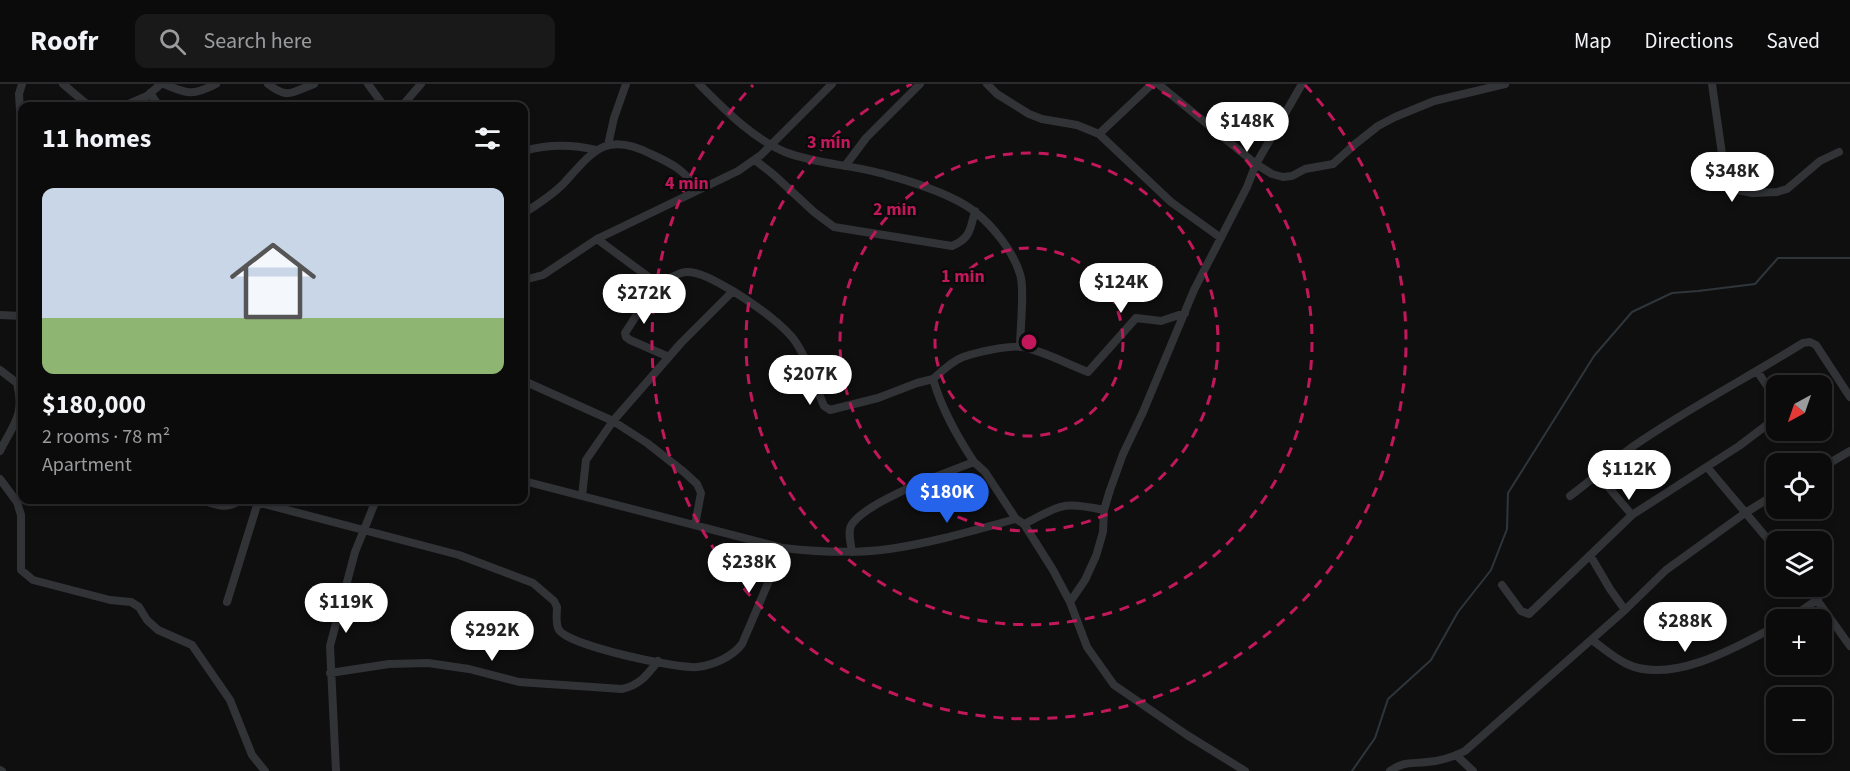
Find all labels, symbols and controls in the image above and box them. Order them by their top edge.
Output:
search box [135,14,555,68]
text: Roofr [30,21,99,61]
icon: search [156,25,189,58]
text: Search here [204,25,312,57]
text: Map [1574,26,1612,56]
text: Directions [1645,26,1733,56]
text: Saved [1766,26,1820,56]
pin: $148K [1205,102,1289,153]
text: $148K [1220,107,1274,135]
text: 11 homes [42,120,151,157]
icon: filters [471,122,504,155]
text: 3 min [807,130,851,155]
pin: $348K [1690,152,1774,203]
text: $348K [1705,157,1759,185]
text: 4 min [665,171,709,196]
text: 2 min [873,197,917,222]
icon: home [219,227,327,335]
pin: $124K [1079,263,1163,314]
text: 1 min [941,264,985,289]
text: $124K [1094,268,1148,296]
pin: $272K [602,274,686,325]
text: $272K [617,279,671,307]
centre of rings [1019,332,1039,352]
pin: $207K [768,355,852,406]
text: $207K [783,360,837,388]
north arrow [1766,375,1832,441]
map controls [1766,375,1832,753]
text: $180,000 [42,386,146,423]
text: 2 rooms · 78 m² [42,423,170,451]
pin: $112K [1587,450,1671,501]
text: Apartment [42,451,132,479]
button: locate [1766,453,1832,519]
text: $112K [1602,455,1656,483]
pin: $180K [905,473,989,524]
text: $180K [920,478,974,506]
button: layers [1766,531,1832,597]
pin: $238K [707,543,791,594]
text: $238K [722,548,776,576]
pin: $119K [304,583,388,634]
text: $119K [319,588,373,616]
pin: $288K [1643,602,1727,653]
text: $288K [1658,607,1712,635]
button: + [1766,609,1832,675]
pin: $292K [450,611,534,662]
text: $292K [465,616,519,644]
button: − [1766,687,1832,753]

